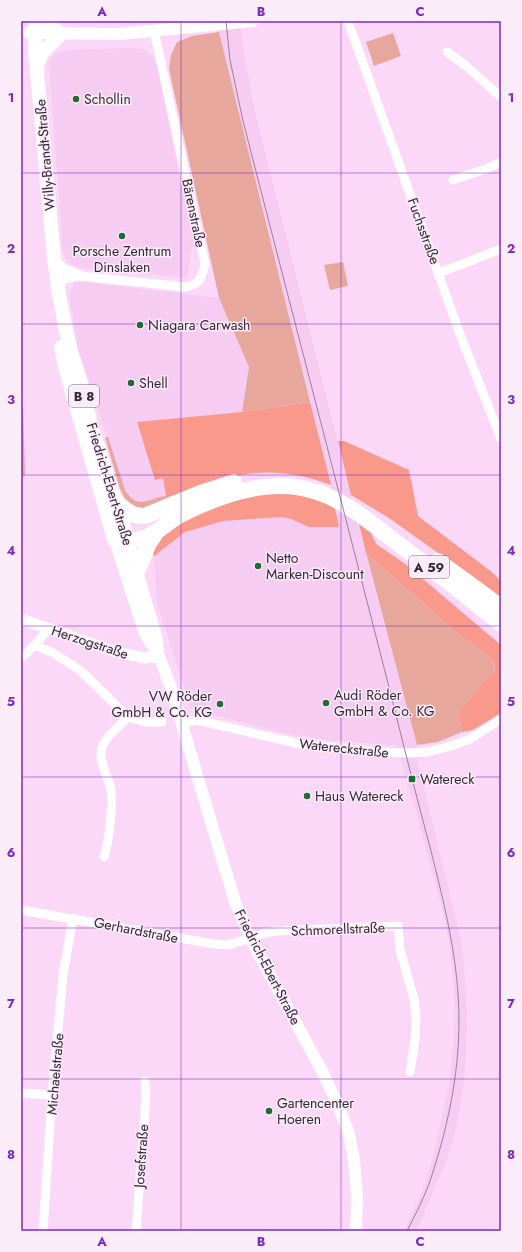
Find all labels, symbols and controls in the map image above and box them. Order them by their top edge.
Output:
text: A [96,2,107,21]
text: B [257,2,266,21]
text: C [415,2,425,21]
text: 1 [8,88,14,107]
text: 1 [508,88,514,107]
place label: Schollin [84,89,131,109]
marker: Schollin [71,94,81,104]
street label: Willy-Brandt-Straße [30,98,60,212]
street label: Bärenstraße [177,177,211,249]
street label: Fuchsstraße [403,195,445,267]
marker: Porsche Zentrum Dinslaken [117,231,127,241]
text: 2 [7,239,15,258]
text: 2 [507,239,515,258]
place label: Porsche Zentrum Dinslaken [73,241,172,277]
place label: Niagara Carwash [148,315,250,335]
marker: Niagara Carwash [135,320,145,330]
place label: Shell [139,373,168,393]
marker: Shell [126,378,136,388]
road number: B 8 [69,385,99,407]
text: 3 [7,390,15,409]
text: 3 [507,390,515,409]
street label: Friedrich-Ebert-Straße [82,420,138,548]
text: 4 [6,541,16,560]
text: 4 [506,541,516,560]
place label: Netto Marken-Discount [266,548,364,584]
road number: A 59 [409,556,449,578]
marker: Netto Marken-Discount [253,561,263,571]
street label: Herzogstraße [49,620,131,664]
place label: Audi Röder GmbH & Co. KG [334,685,435,721]
place label: VW Röder GmbH & Co. KG [111,686,212,722]
text: 5 [7,692,15,711]
text: 5 [507,692,515,711]
marker: Audi Röder GmbH & Co. KG [321,698,331,708]
marker: VW Röder GmbH & Co. KG [215,699,225,709]
street label: Watereckstraße [298,733,390,763]
place label: Watereck [420,769,475,789]
marker: Watereck [407,774,417,784]
place label: Haus Watereck [315,786,404,806]
marker: Haus Watereck [302,791,312,801]
text: 6 [7,843,16,862]
text: 6 [507,843,516,862]
street label: Friedrich-Ebert-Straße [230,906,306,1028]
street label: Gerhardstraße [92,912,180,948]
street label: Schmorellstraße [291,917,385,941]
text: 7 [7,994,15,1013]
text: 7 [507,994,515,1013]
street label: Michaelstraße [41,1032,69,1116]
place label: Gartencenter Hoeren [277,1093,354,1129]
marker: Gartencenter Hoeren [264,1106,274,1116]
street label: Josefstraße [129,1124,153,1190]
text: 8 [7,1145,15,1164]
text: 8 [507,1145,515,1164]
text: A [96,1232,107,1251]
text: B [257,1232,266,1251]
text: C [415,1232,425,1251]

